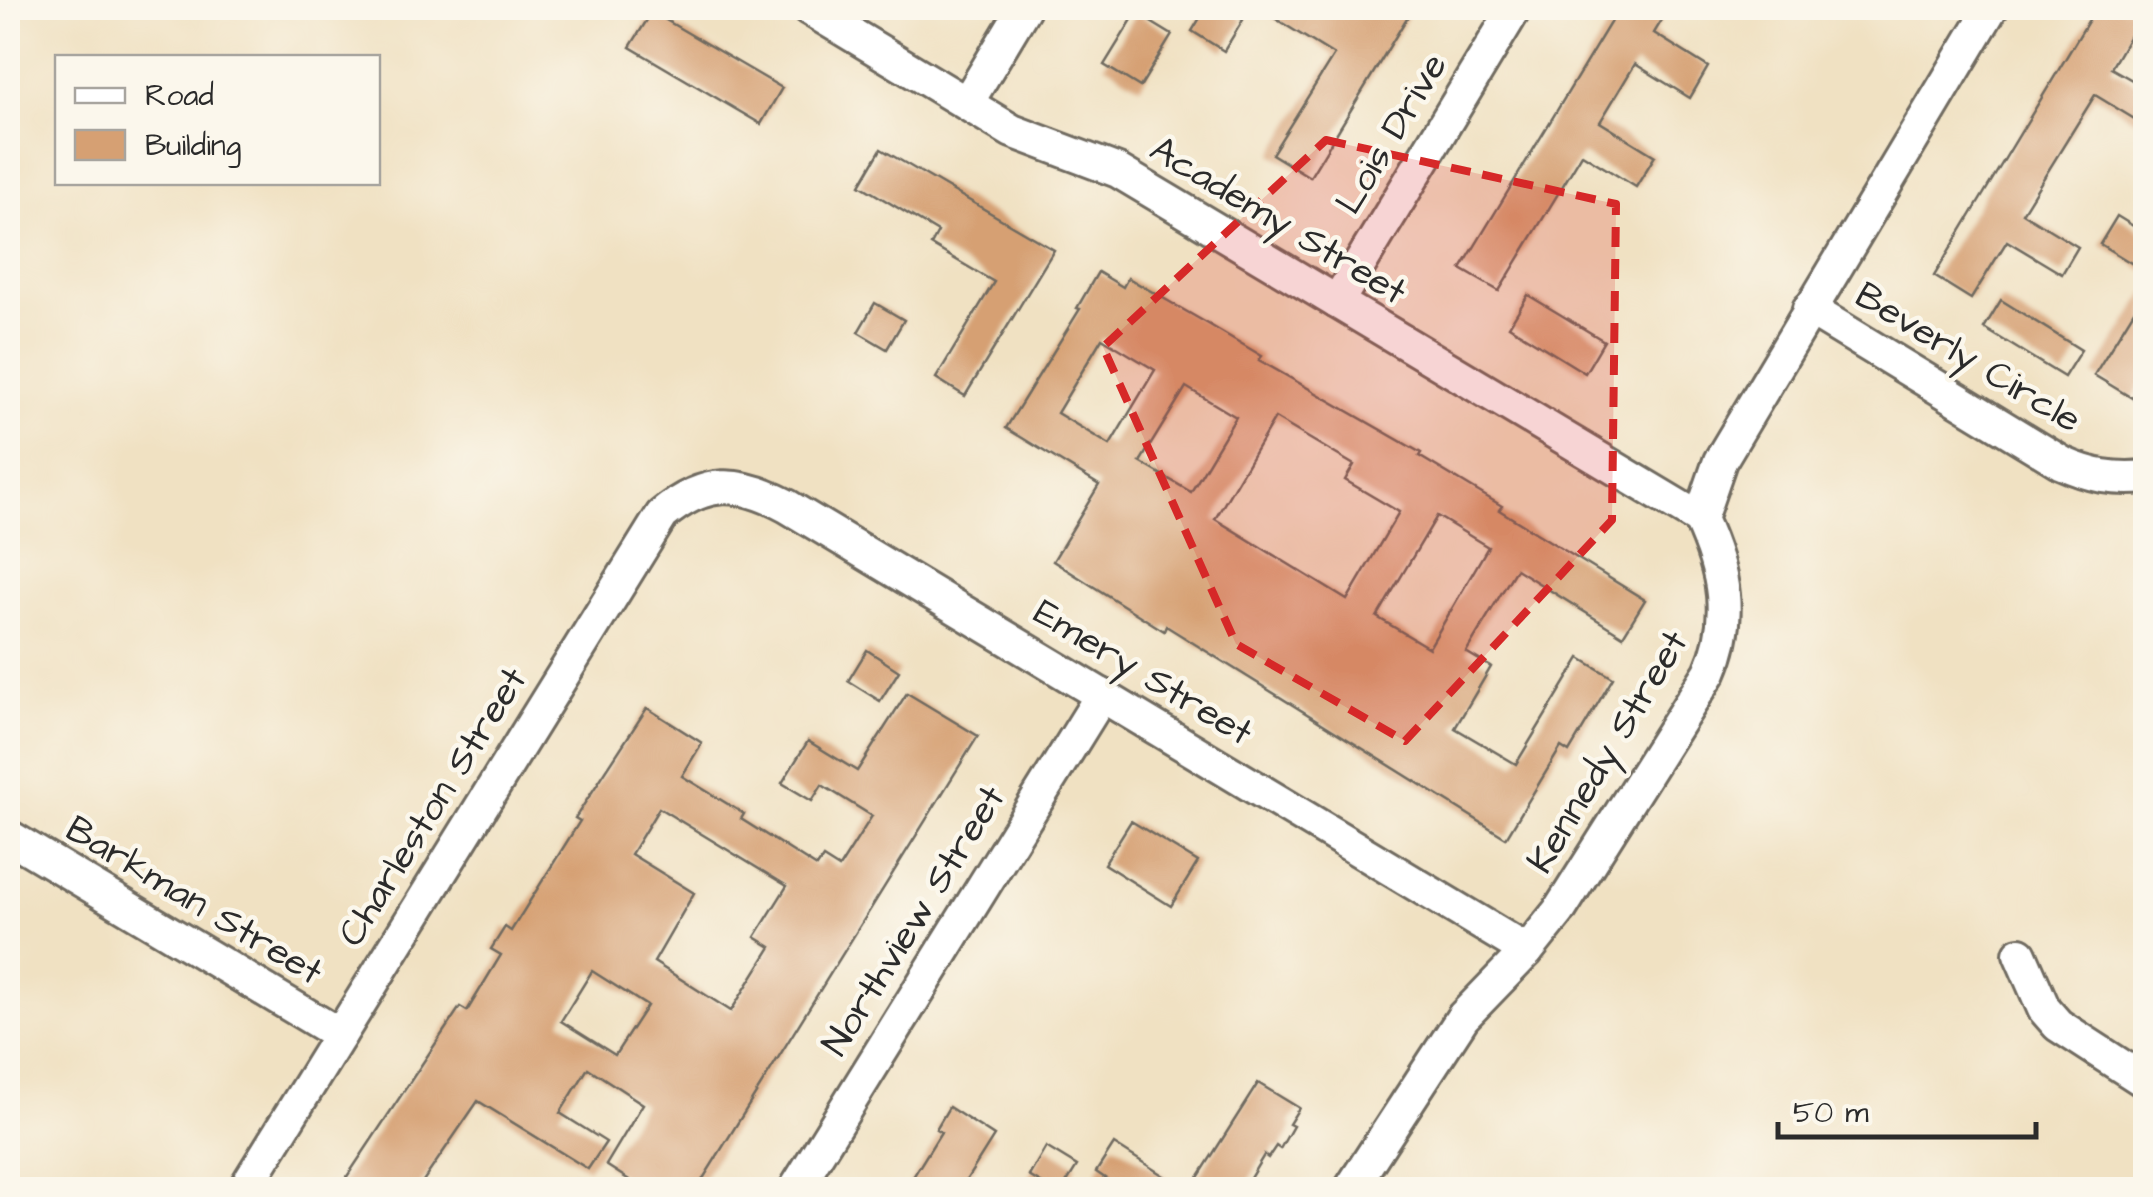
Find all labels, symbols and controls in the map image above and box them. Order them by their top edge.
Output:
street label: Lois Drive [1324,44,1460,224]
legend [55,55,380,185]
text: Road [145,75,214,117]
street label: Academy Street [1140,124,1416,319]
text: Building [145,125,241,168]
street label: Beverly Circle [1845,270,2091,447]
street label: Emery Street [1023,587,1262,760]
street label: Kennedy Street [1515,621,1702,884]
street label: Charleston Street [326,658,540,956]
street label: Northview Street [810,776,1018,1066]
street label: Barkman Street [56,804,332,998]
scale bar [1778,1077,2036,1139]
text: 50 m [1793,1092,1869,1134]

